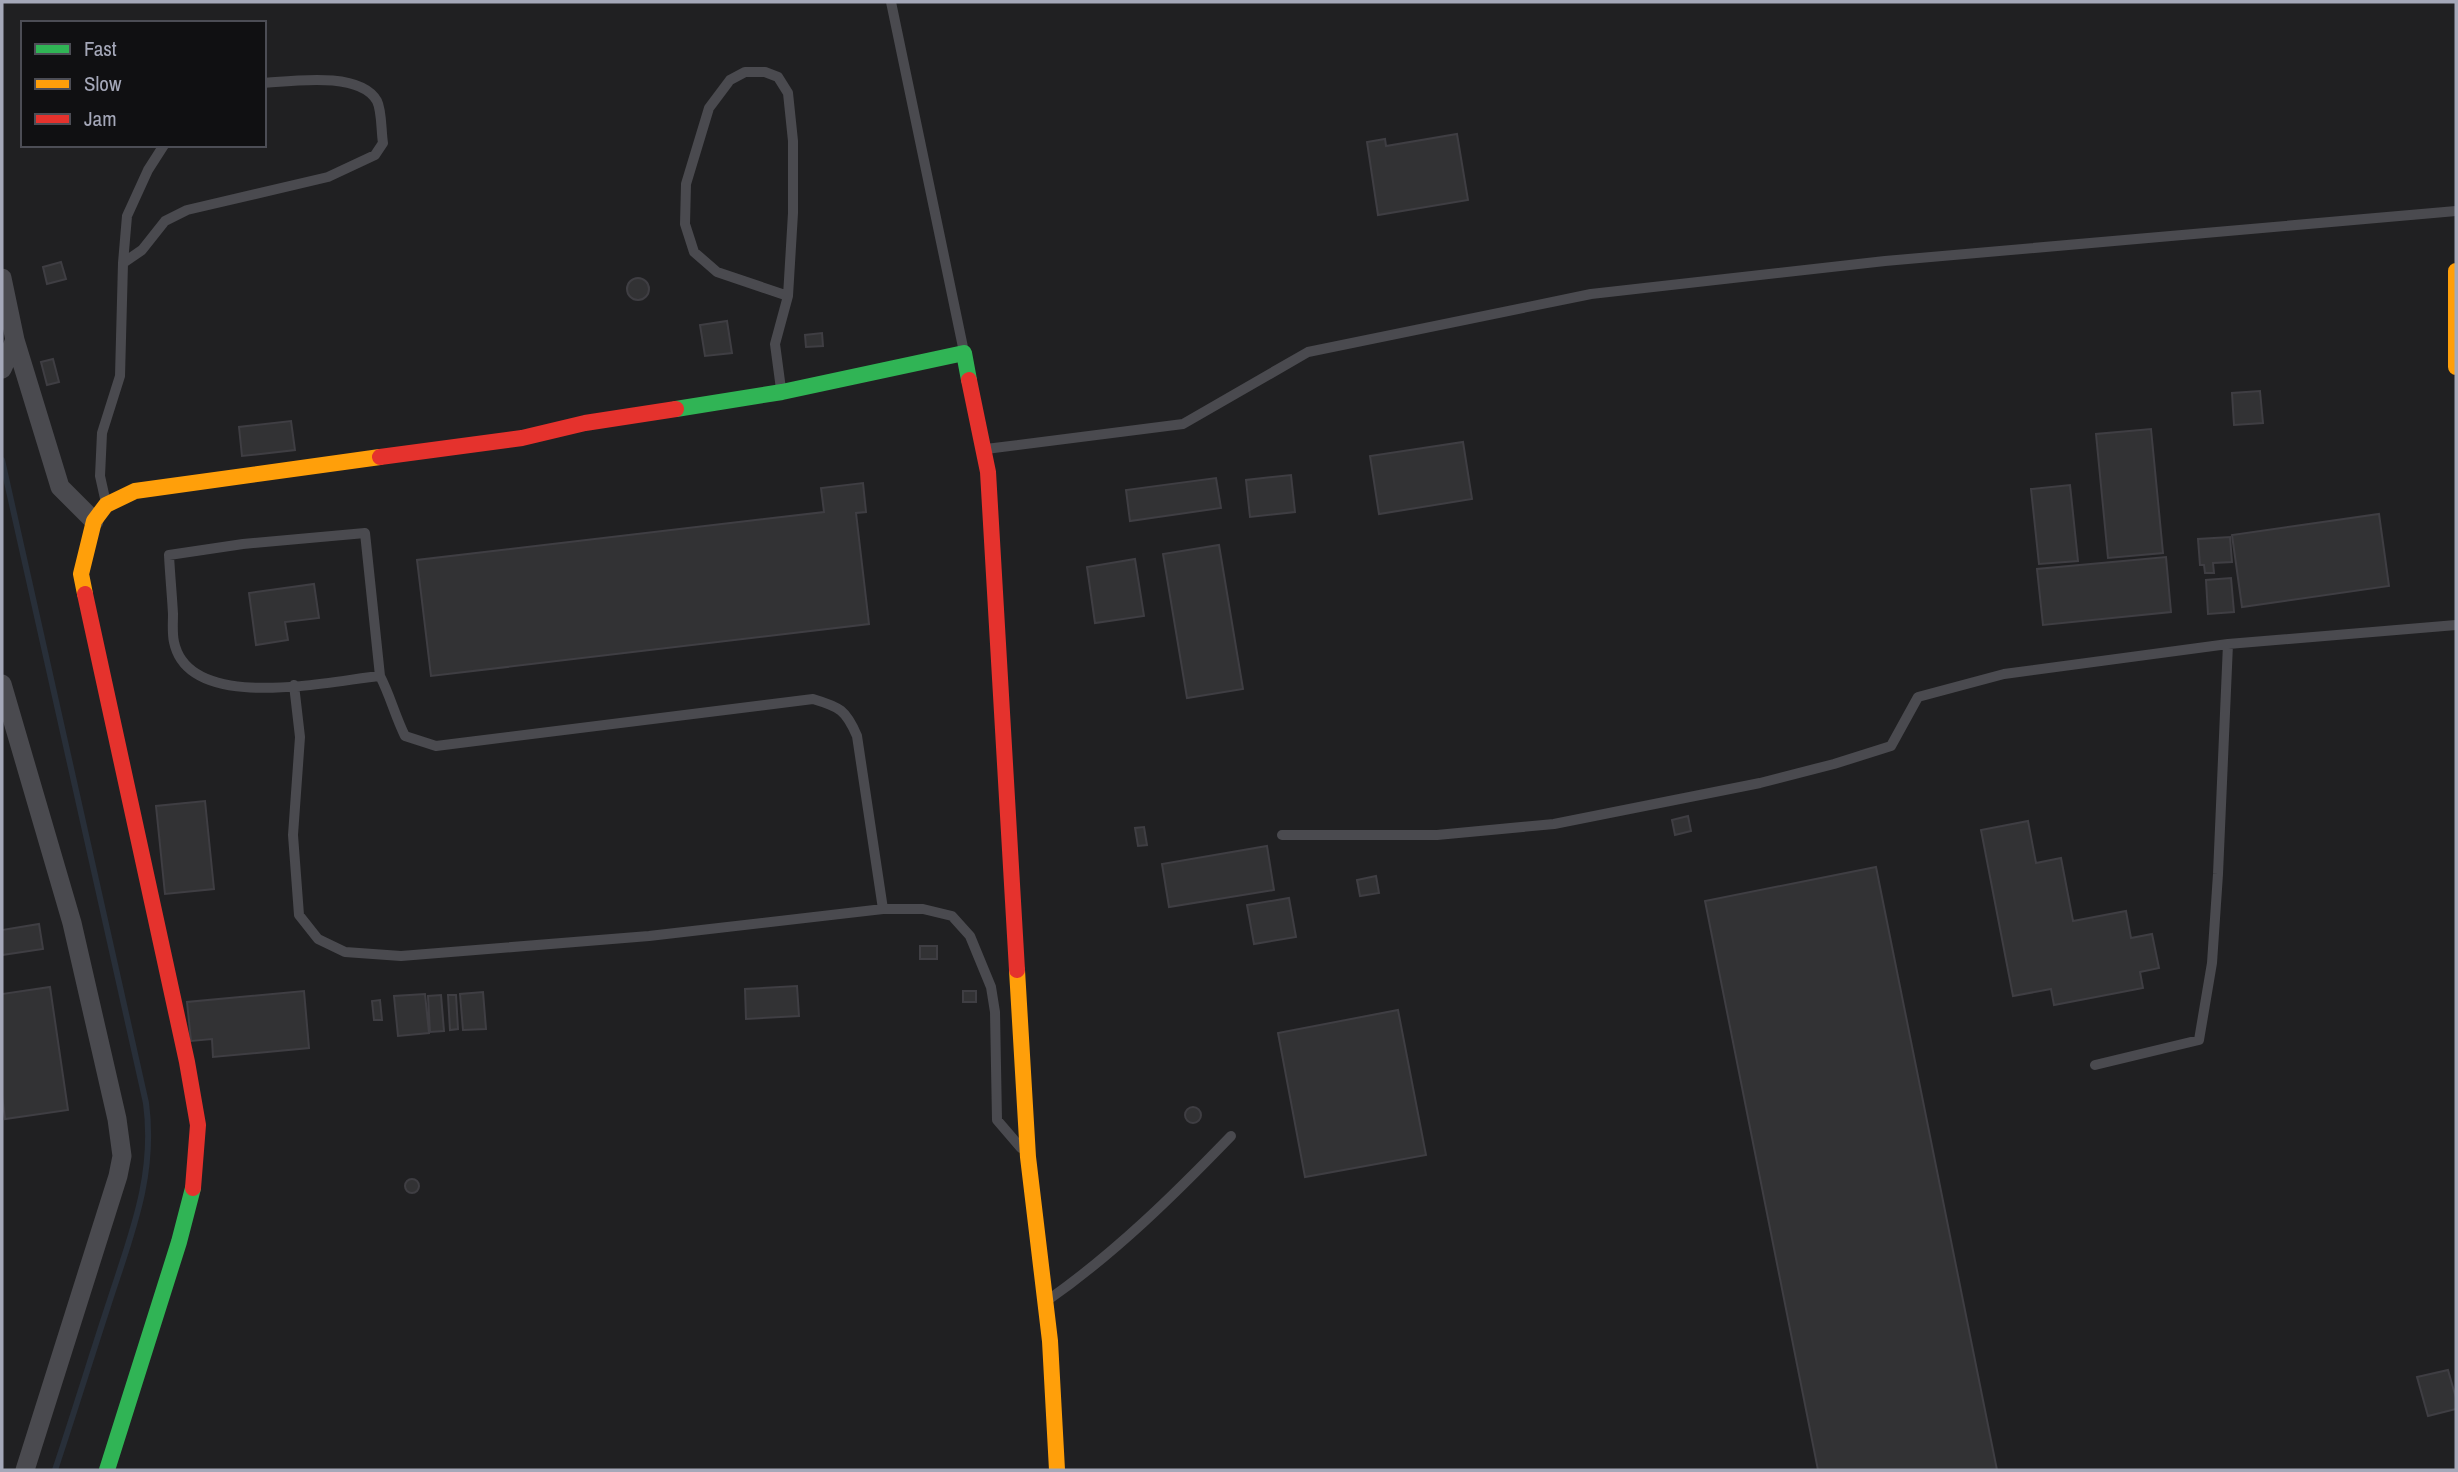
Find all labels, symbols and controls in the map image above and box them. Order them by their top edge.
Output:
legend [21,21,266,147]
text: Fast [84,34,117,63]
text: Slow [84,69,122,98]
text: Jam [84,104,117,133]

